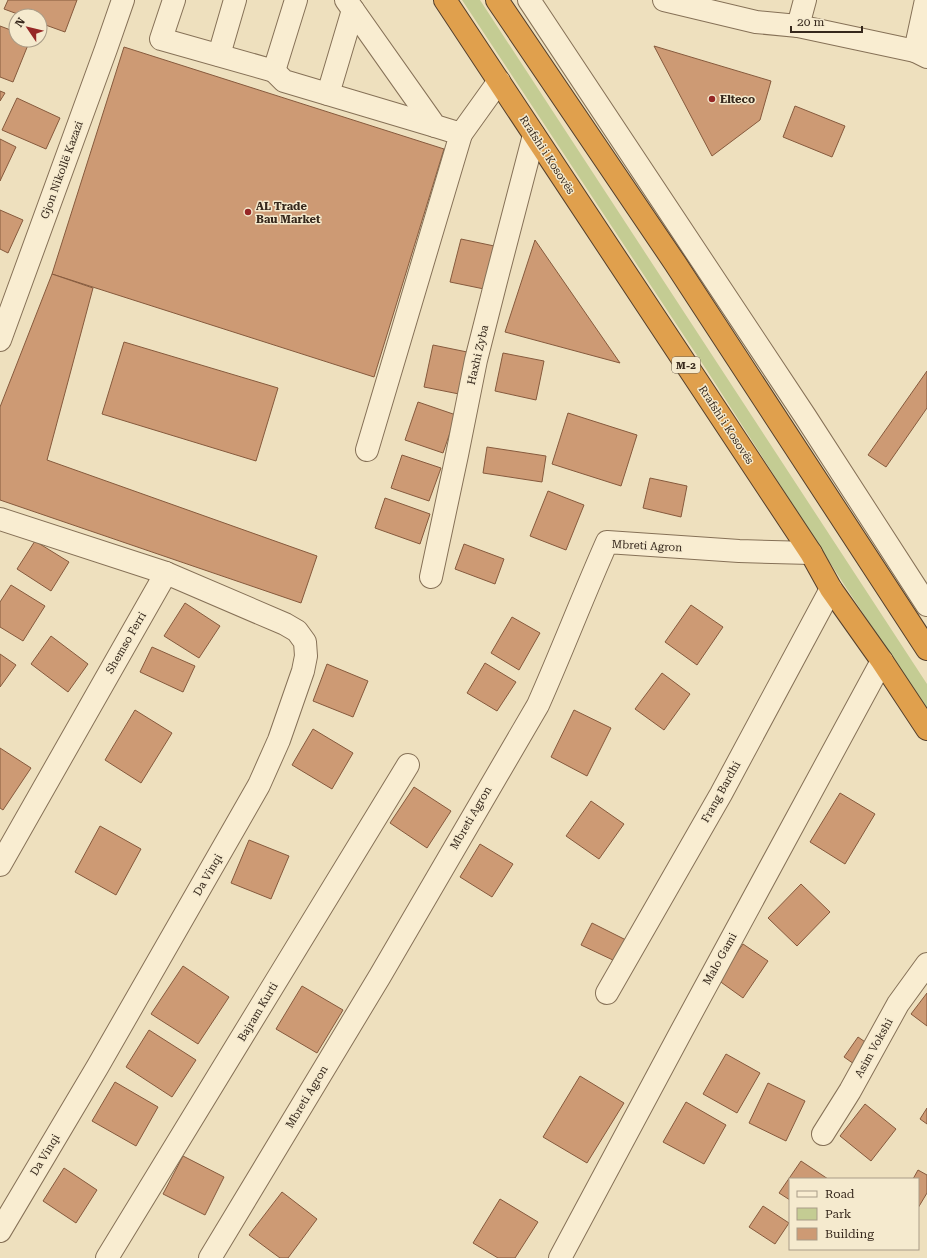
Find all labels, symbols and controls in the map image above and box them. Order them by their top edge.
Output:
north arrow [8,8,48,48]
scale bar [791,8,862,34]
text: N [12,15,28,30]
text: 20 m [797,15,824,29]
place label: Elteco [720,93,755,106]
marker: Elteco [707,94,717,104]
street label: Rrafshi i Kosovës [517,113,577,197]
street label: Gjon Nikollë Kazazi [38,119,86,221]
place label: AL Trade Bau Market [256,200,321,226]
marker: AL Trade Bau Market [243,207,253,217]
street label: Haxhi Zyba [465,324,491,386]
road number: M-2 [672,357,700,373]
street label: Rrafshi i Kosovës [696,383,756,467]
street label: Mbreti Agron [611,538,683,554]
street label: Shemso Ferri [103,609,149,676]
street label: Frang Bardhi [699,759,743,825]
street label: Mbreti Agron [448,784,494,852]
street label: Da Vinqi [191,851,225,898]
street label: Malo Gami [700,930,740,987]
street label: Bajram Kurti [235,980,281,1044]
street label: Asim Vokshi [852,1016,896,1080]
street label: Mbreti Agron [283,1063,331,1131]
street label: Da Vinqi [28,1131,63,1178]
legend [789,1178,919,1250]
text: Road [825,1187,855,1201]
text: Park [825,1207,852,1221]
text: Building [825,1227,874,1241]

